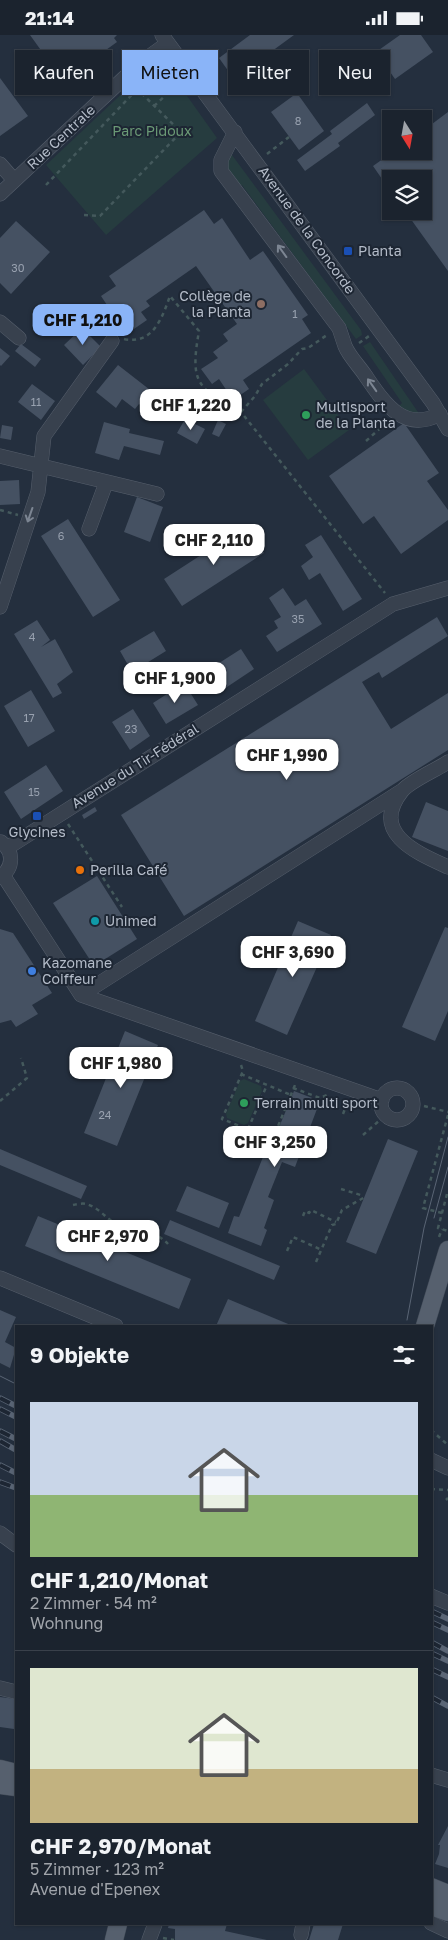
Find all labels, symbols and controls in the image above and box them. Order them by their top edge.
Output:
text: 21:14 [25,6,74,29]
chip: Kaufen [15,50,112,95]
chip: Mieten [122,50,218,95]
chip: Filter [228,50,309,95]
chip: Neu [319,50,390,95]
street label: Rue Centrale [23,101,98,172]
north arrow [382,110,432,160]
map controls [382,110,432,220]
house number: 8 [295,114,302,127]
park label: Parc Pidoux [112,122,192,139]
street label: Avenue de la Concorde [255,163,359,297]
button: layers [382,170,432,220]
place label: Planta [358,242,402,259]
one-way arrow [277,244,287,258]
marker: Planta [342,245,354,257]
house number: 30 [11,261,25,274]
place label: Collège de la Planta [179,287,251,320]
marker: Collège de la Planta [255,298,267,310]
pin: CHF 1,210 [26,303,140,346]
house number: 1 [292,307,298,320]
text: CHF 1,210 [44,310,122,330]
one-way arrow [367,378,377,392]
pin: CHF 1,220 [134,389,248,431]
house number: 11 [31,395,41,408]
text: CHF 1,220 [151,395,231,415]
place label: Multisport de la Planta [316,398,396,431]
marker: Multisport de la Planta [300,409,312,421]
one-way arrow [25,506,35,522]
pin: CHF 2,110 [157,523,271,566]
house number: 6 [58,529,65,542]
text: CHF 2,110 [175,530,253,550]
house number: 35 [292,612,304,625]
house number: 4 [29,630,36,643]
pin: CHF 1,900 [118,661,232,704]
text: CHF 1,900 [134,668,216,688]
house number: 17 [23,711,35,724]
street label: Avenue du Tir-Fédéral [68,720,201,812]
house number: 23 [125,722,137,735]
pin: CHF 1,990 [230,739,344,781]
text: CHF 1,990 [246,745,328,765]
house number: 15 [28,785,40,798]
marker: Glycines [31,810,43,822]
place label: Glycines [8,823,66,840]
place label: Perilla Café [90,861,167,878]
marker: Perilla Café [74,864,86,876]
place label: Unimed [105,912,157,929]
marker: Unimed [89,915,101,927]
pin: CHF 3,690 [236,935,350,978]
text: CHF 3,690 [252,942,334,962]
place label: Kazomane Coiffeur [42,954,112,987]
marker: Kazomane Coiffeur [26,965,38,977]
pin: CHF 1,980 [64,1047,178,1089]
text: CHF 1,980 [80,1053,162,1073]
place label: Terrain multi sport [254,1094,378,1111]
marker: Terrain multi sport [238,1097,250,1109]
house number: 24 [98,1108,112,1121]
pin: CHF 3,250 [218,1125,332,1168]
text: CHF 3,250 [234,1132,316,1152]
pin: CHF 2,970 [51,1219,165,1262]
text: CHF 2,970 [67,1226,149,1246]
icon: filters [390,1341,418,1369]
text: 9 Objekte [30,1342,129,1368]
icon: home [179,1435,269,1525]
text: CHF 1,210/Monat [30,1567,208,1593]
text: 2 Zimmer · 54 m² [30,1593,157,1613]
text: Wohnung [30,1613,103,1633]
icon: home [179,1700,269,1790]
text: CHF 2,970/Monat [30,1833,211,1859]
text: 5 Zimmer · 123 m² [30,1859,164,1879]
text: Avenue d'Epenex [30,1879,160,1899]

